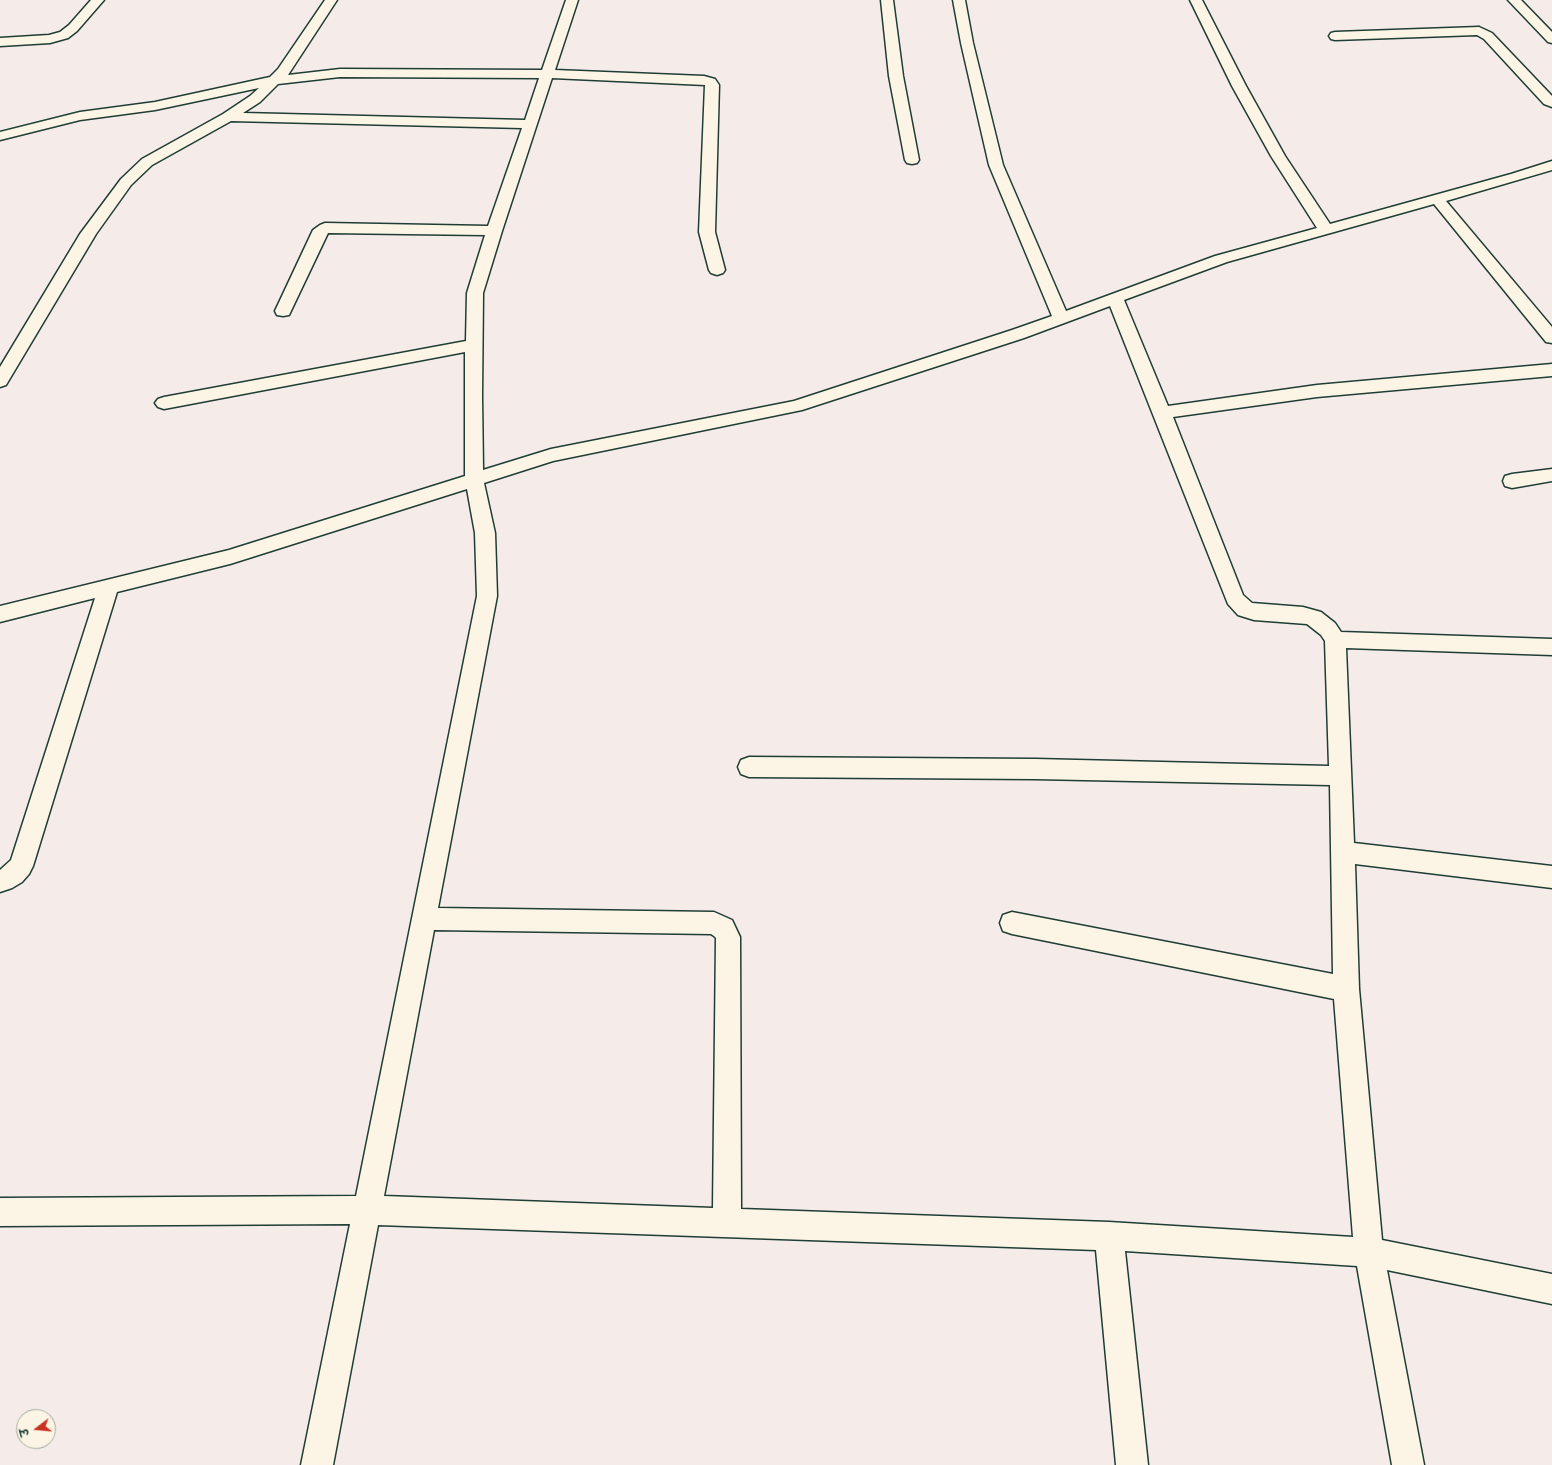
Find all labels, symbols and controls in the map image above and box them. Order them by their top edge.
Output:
north arrow [16,1409,56,1449]
text: उ [17,1427,33,1438]

